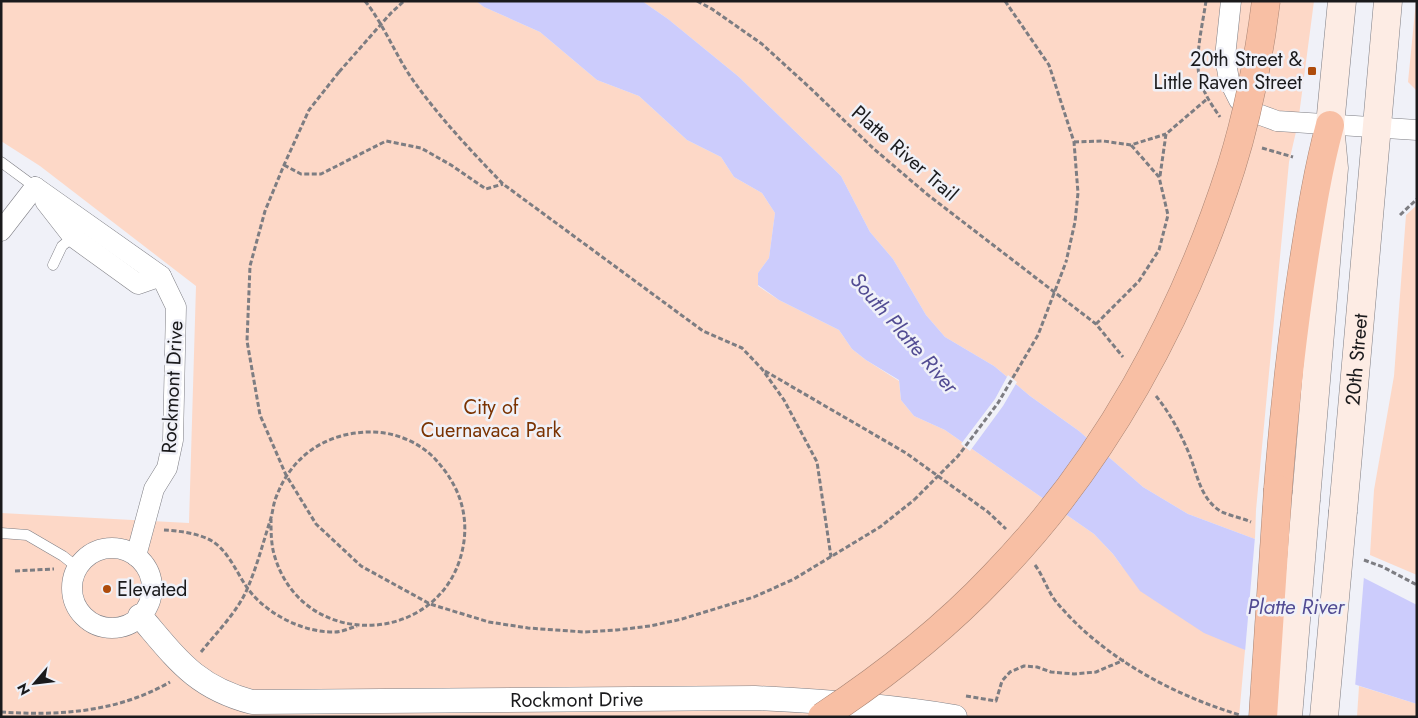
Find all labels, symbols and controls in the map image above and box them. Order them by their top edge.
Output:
place label: 20th Street & Little Raven Street [1154,45,1302,97]
marker: 20th Street & Little Raven Street [1306,65,1318,77]
street label: Platte River Trail [845,99,964,208]
water label: South Platte River [843,266,966,401]
street label: 20th Street [1338,312,1375,407]
street label: Rockmont Drive [155,320,190,454]
park label: City of Cuernavaca Park [421,393,562,445]
place label: Elevated [117,575,188,604]
marker: Elevated [101,583,113,595]
water label: Platte River [1248,592,1345,622]
north arrow [10,658,60,708]
text: N [12,679,35,699]
street label: Rockmont Drive [510,685,643,715]

